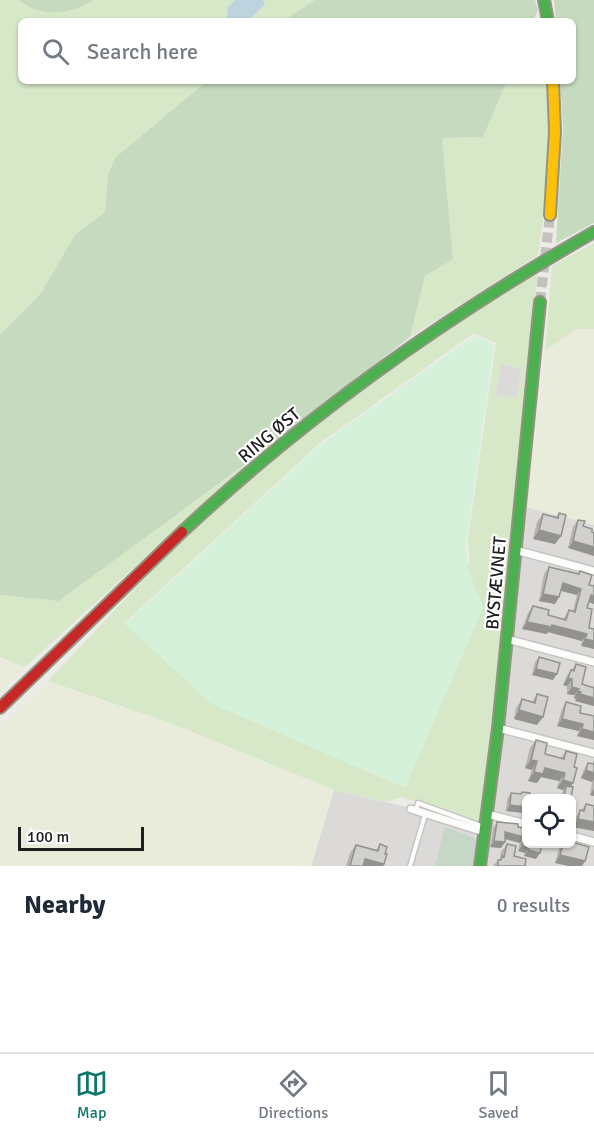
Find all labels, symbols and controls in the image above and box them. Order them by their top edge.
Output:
search box [18,18,576,84]
icon: search [39,35,72,68]
text: Search here [87,38,198,65]
street label: RING ØST [234,403,305,467]
street label: BYSTÆVNET [481,535,511,631]
map controls [522,794,576,848]
button: locate [522,794,576,848]
scale bar [18,824,144,852]
text: 100 m [27,827,69,847]
text: Nearby [24,889,105,921]
text: 0 results [497,893,570,918]
tab: Map [75,1067,108,1123]
tab: Directions [258,1067,328,1123]
tab: Saved [479,1067,519,1123]

